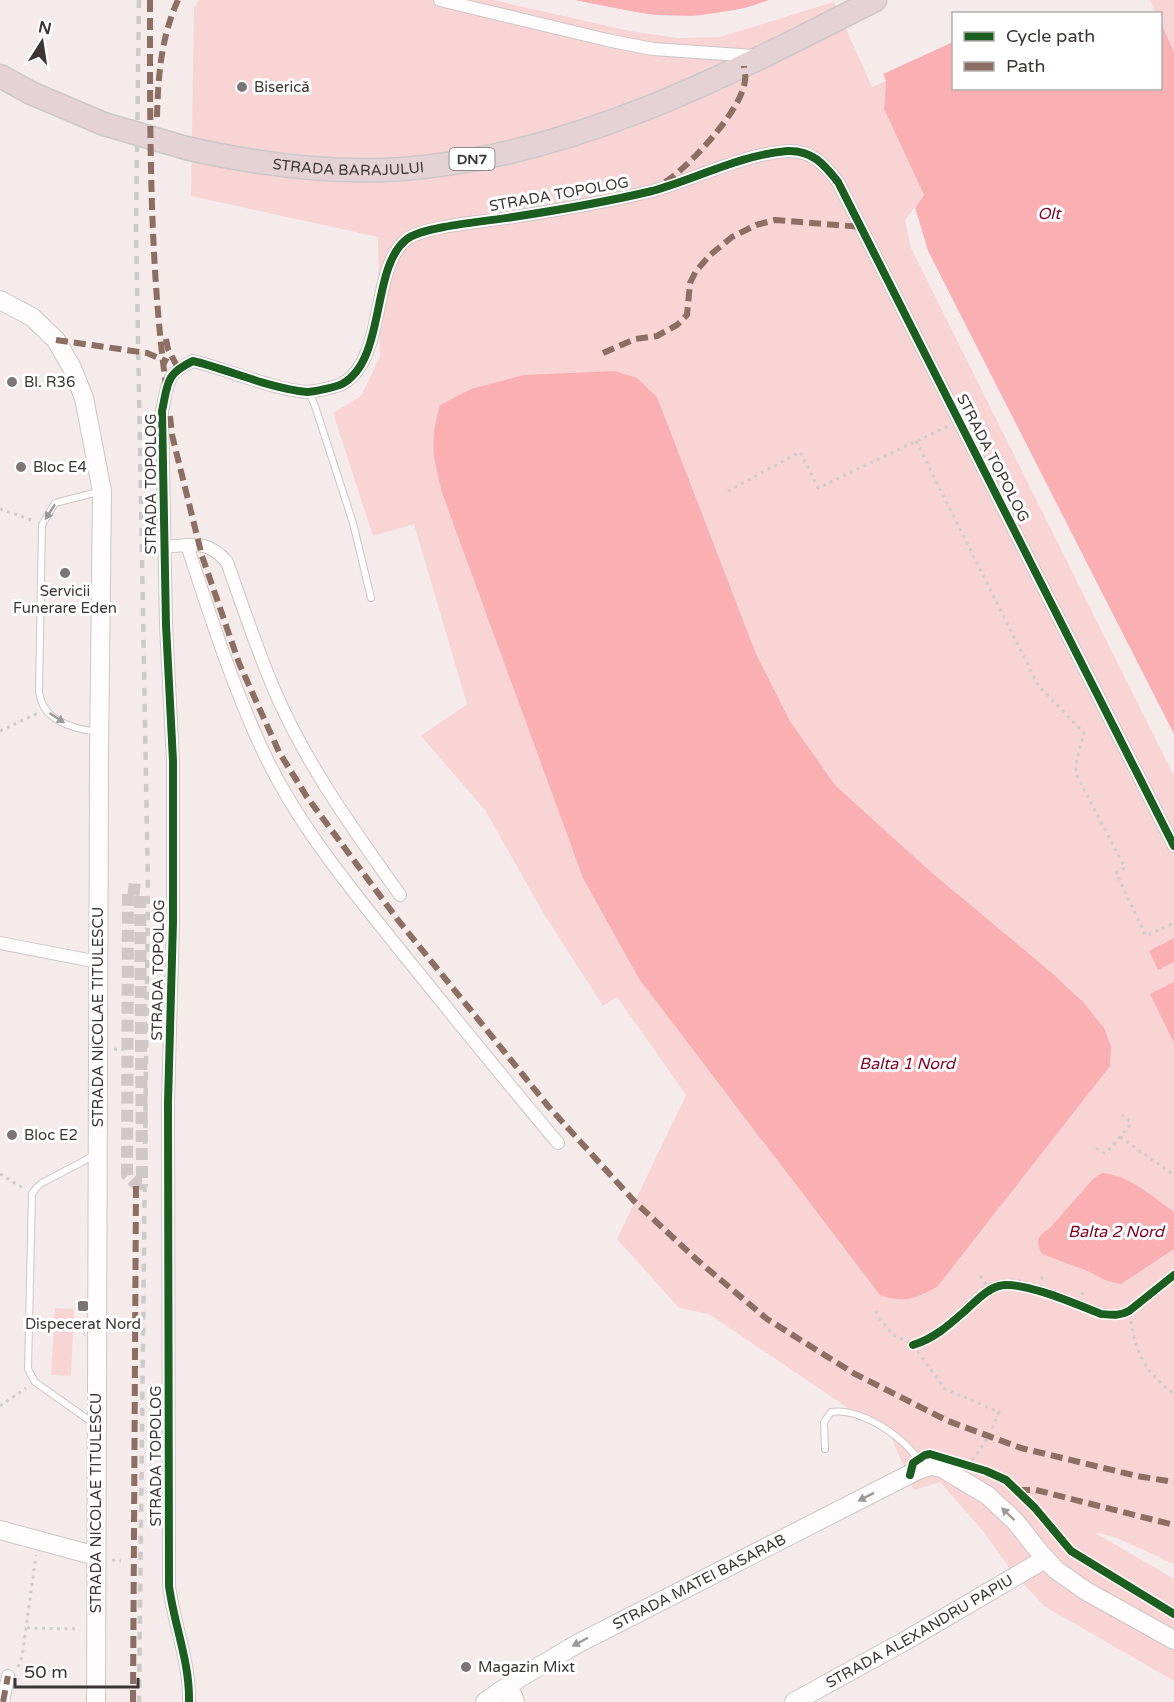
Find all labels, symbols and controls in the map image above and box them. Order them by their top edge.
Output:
north arrow [12,12,72,72]
legend [952,12,1162,90]
text: N [37,17,53,39]
text: Cycle path [1006,25,1095,47]
text: Path [1006,55,1045,77]
place label: Biserică [254,78,310,96]
marker: Biserică [235,80,249,94]
road number: DN7 [450,148,494,170]
street label: STRADA BARAJULUI [272,155,425,179]
street label: STRADA TOPOLOG [488,173,630,215]
water label: Olt [1038,204,1062,224]
place label: Bl. R36 [24,373,75,391]
marker: Bl. R36 [5,375,19,389]
street label: STRADA TOPOLOG [953,391,1033,525]
street label: STRADA TOPOLOG [142,413,160,555]
place label: Bloc E4 [33,458,87,476]
marker: Bloc E4 [14,460,28,474]
one-way arrow [44,504,55,520]
marker: Servicii Funerare Eden [58,566,72,580]
place label: Servicii Funerare Eden [13,582,117,617]
one-way arrow [49,713,65,724]
street label: STRADA TOPOLOG [148,899,168,1041]
street label: STRADA NICOLAE TITULESCU [89,907,107,1127]
water label: Balta 1 Nord [859,1054,957,1074]
place label: Bloc E2 [24,1126,78,1144]
marker: Bloc E2 [5,1128,19,1142]
water label: Balta 2 Nord [1068,1222,1166,1242]
marker: Dispecerat Nord [76,1299,90,1313]
place label: Dispecerat Nord [25,1315,141,1333]
street label: STRADA TOPOLOG [147,1385,165,1527]
street label: STRADA NICOLAE TITULESCU [87,1393,105,1613]
one-way arrow [858,1492,875,1501]
one-way arrow [1002,1507,1016,1521]
street label: STRADA MATEI BASARAB [610,1530,789,1633]
street label: STRADA ALEXANDRU PAPIU [823,1571,1016,1692]
one-way arrow [572,1638,589,1647]
scale bar [15,1651,138,1689]
place label: Magazin Mixt [478,1658,575,1676]
marker: Magazin Mixt [459,1660,473,1674]
text: 50 m [24,1661,68,1683]

